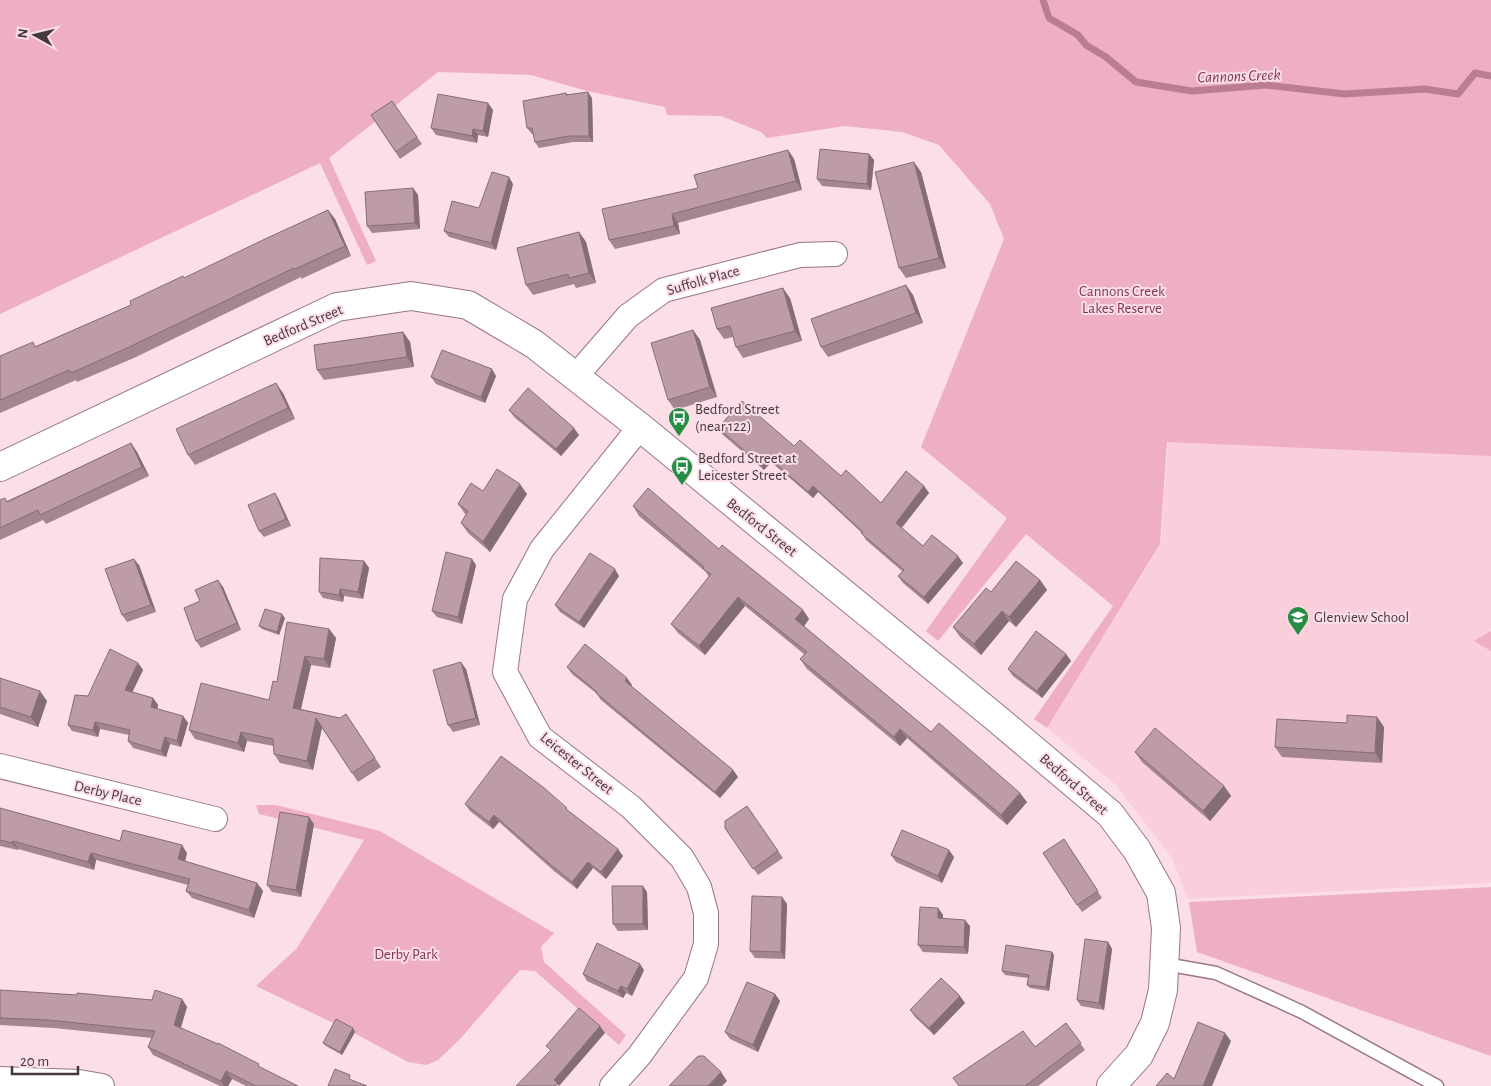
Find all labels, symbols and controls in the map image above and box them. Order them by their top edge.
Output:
north arrow [10,10,60,60]
text: N [16,28,31,39]
water label: Cannons Creek [1197,67,1281,85]
street label: Suffolk Place [665,263,741,298]
park label: Cannons Creek Lakes Reserve [1079,284,1165,316]
street label: Bedford Street [261,302,345,349]
place label: Bedford Street (near 122) [695,402,780,434]
bus stop icon: Bedford Street (near 122) [667,406,691,437]
place label: Bedford Street at Leicester Street [698,451,797,483]
bus stop icon: Bedford Street at Leicester Street [670,455,694,486]
street label: Bedford Street [724,495,800,559]
school or university icon: Glenview School [1286,605,1310,636]
place label: Glenview School [1314,610,1409,625]
street label: Leicester Street [537,730,616,797]
street label: Bedford Street [1037,751,1111,818]
street label: Derby Place [73,778,143,809]
park label: Derby Park [374,947,438,962]
scale bar [12,1044,79,1076]
text: 20 m [20,1054,49,1069]

